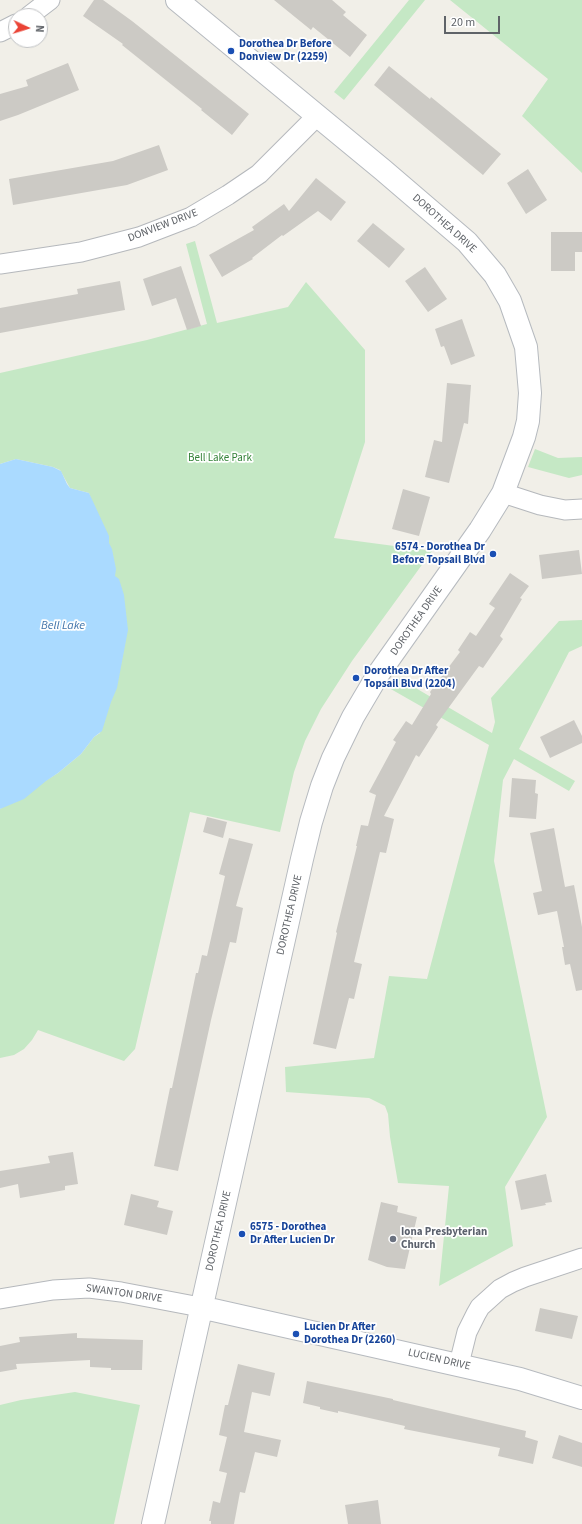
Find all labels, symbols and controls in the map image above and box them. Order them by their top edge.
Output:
north arrow [8,8,48,48]
scale bar [446,8,502,34]
text: 20 m [451,14,475,31]
text: N [32,25,47,33]
place label: Dorothea Dr Before Donview Dr (2259) [239,38,332,64]
marker: Dorothea Dr Before Donview Dr (2259) [226,46,236,56]
street label: DOROTHEA DRIVE [409,192,479,256]
street label: DONVIEW DRIVE [126,207,200,245]
park label: Bell Lake Park [188,452,252,466]
place label: 6574 - Dorothea Dr Before Topsail Blvd [392,541,485,567]
marker: 6574 - Dorothea Dr Before Topsail Blvd [488,549,498,559]
street label: DOROTHEA DRIVE [388,584,446,658]
water label: Bell Lake [41,619,85,633]
place label: Dorothea Dr After Topsail Blvd (2204) [364,665,455,691]
marker: Dorothea Dr After Topsail Blvd (2204) [351,673,361,683]
street label: DOROTHEA DRIVE [274,874,306,956]
street label: DOROTHEA DRIVE [203,1190,235,1272]
place label: 6575 - Dorothea Dr After Lucien Dr [250,1221,335,1247]
place label: Iona Presbyterian Church [401,1226,487,1252]
marker: 6575 - Dorothea Dr After Lucien Dr [237,1229,247,1239]
marker: Iona Presbyterian Church [388,1234,398,1244]
street label: SWANTON DRIVE [85,1282,163,1306]
place label: Lucien Dr After Dorothea Dr (2260) [304,1321,396,1347]
marker: Lucien Dr After Dorothea Dr (2260) [291,1329,301,1339]
street label: LUCIEN DRIVE [406,1346,472,1374]

